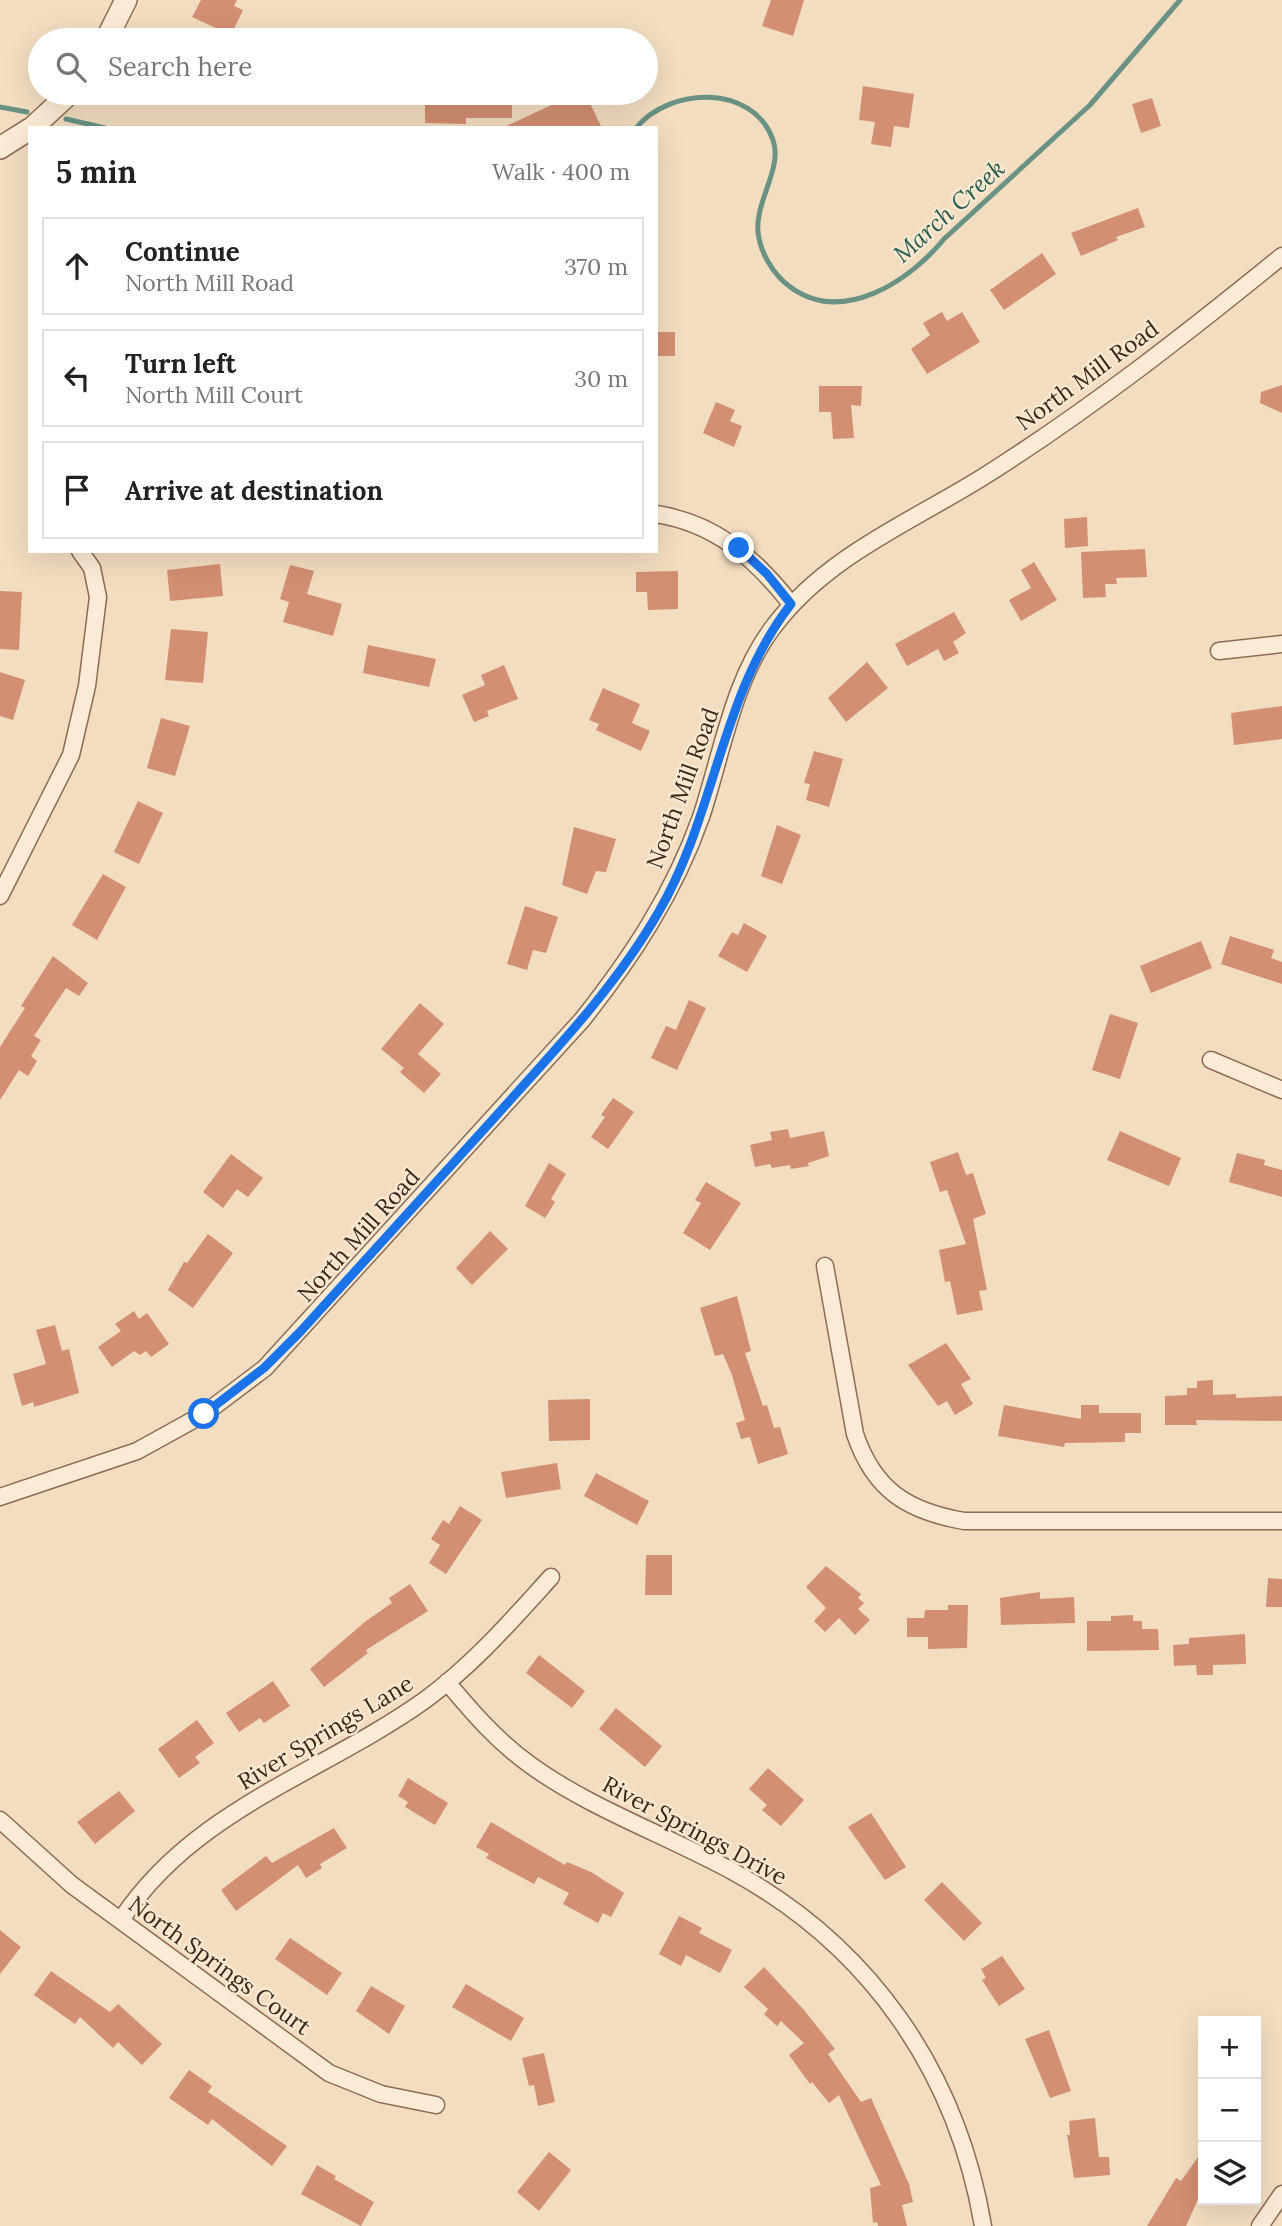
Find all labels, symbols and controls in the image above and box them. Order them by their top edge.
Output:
search box [28,28,658,105]
icon: search [52,48,90,86]
text: Search here [108,50,252,83]
text: 5 min [56,153,137,191]
water label: March Creek [887,153,1011,269]
text: Walk · 400 m [492,157,630,186]
text: Continue [125,235,240,268]
icon: ahead [58,247,96,285]
text: 370 m [564,252,628,281]
text: North Mill Road [125,268,294,297]
street label: North Mill Road [1010,313,1164,436]
text: Turn left [125,347,236,380]
icon: left [58,359,96,397]
text: 30 m [574,364,628,393]
text: North Mill Court [125,380,303,409]
icon: arrive [58,471,96,509]
text: Arrive at destination [125,474,383,507]
route end [723,532,754,563]
street label: North Mill Road [639,703,725,872]
street label: North Mill Road [291,1162,426,1308]
route start [188,1398,219,1429]
street label: River Springs Lane [232,1668,418,1796]
street label: River Springs Drive [598,1769,792,1891]
street label: North Springs Court [123,1889,317,2041]
map controls [1198,2016,1261,2205]
button: + [1198,2016,1261,2079]
button: − [1198,2079,1261,2142]
button: layers [1198,2142,1261,2205]

